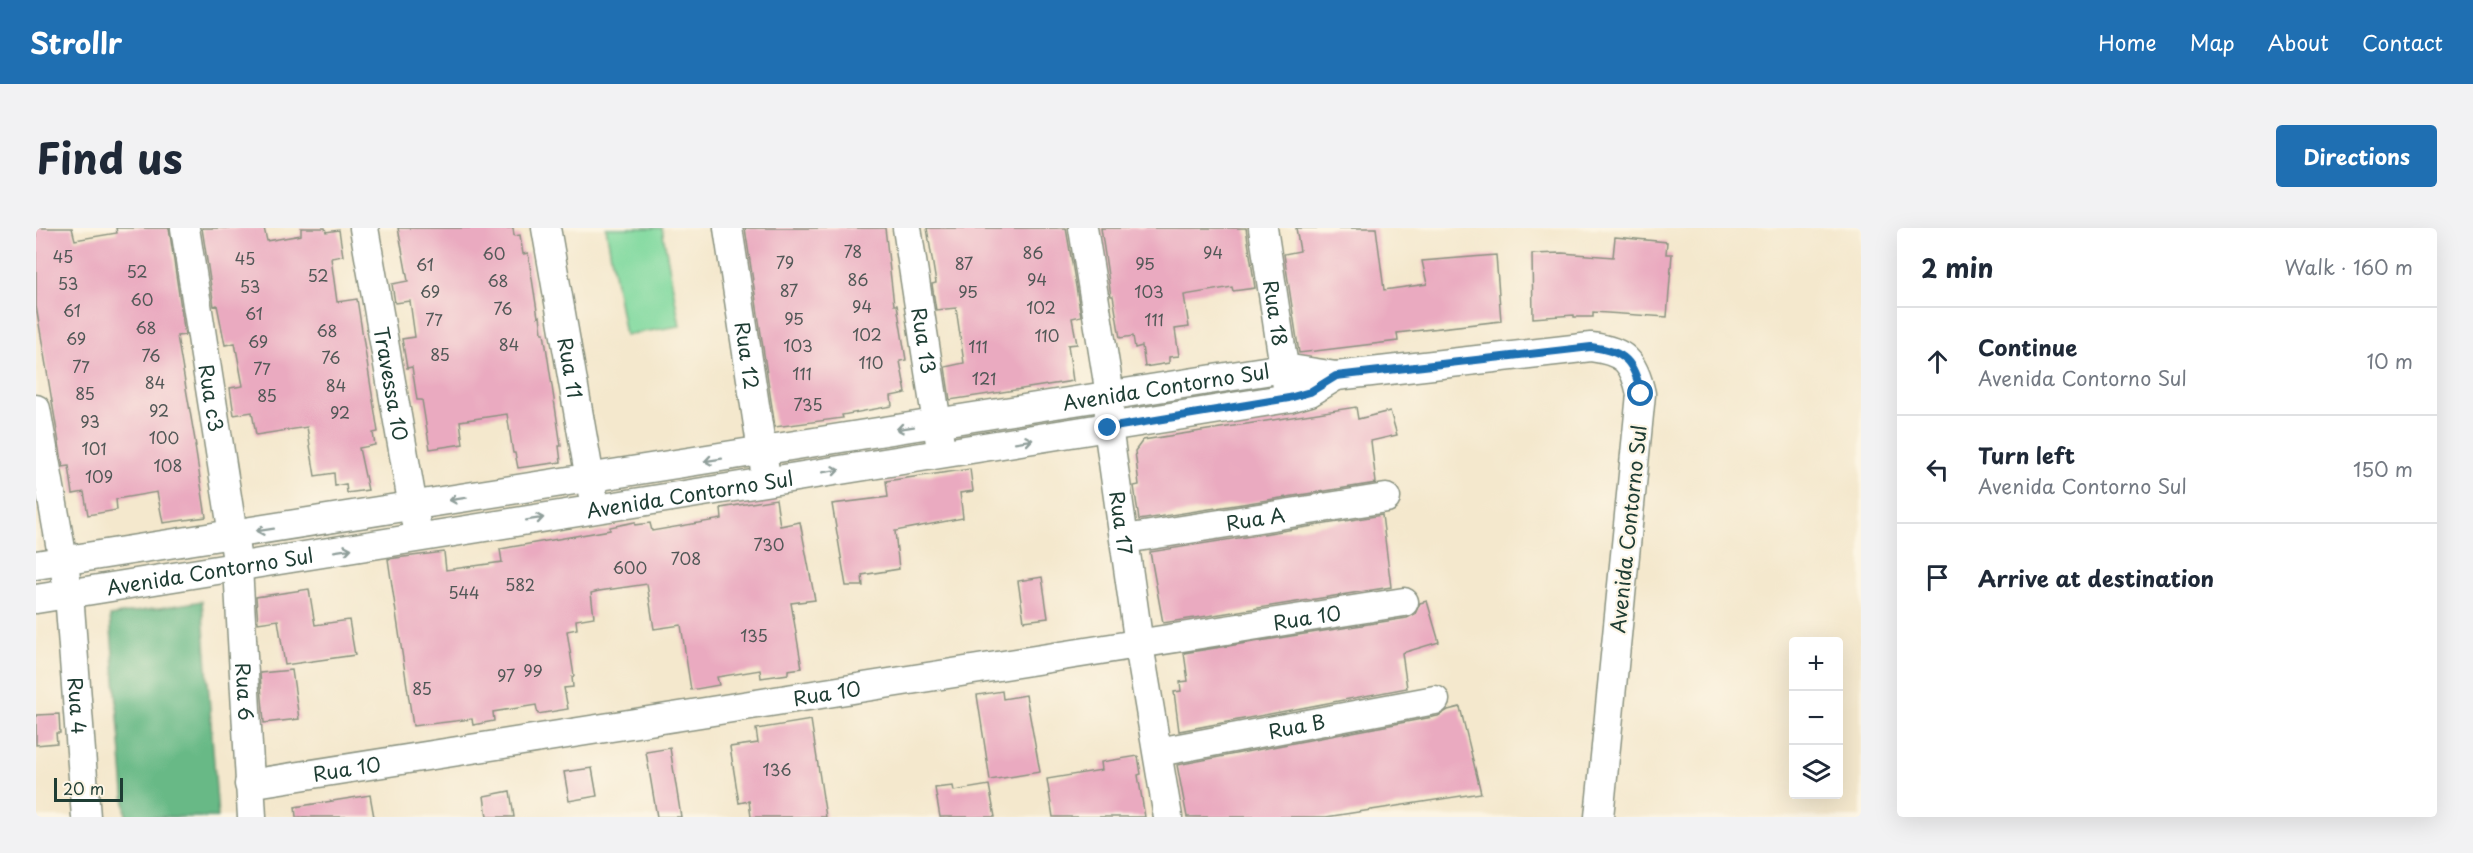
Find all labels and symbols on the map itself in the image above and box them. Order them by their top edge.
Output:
house number: 78 [844,239,862,263]
house number: 86 [1023,240,1043,264]
house number: 94 [1203,240,1223,264]
house number: 60 [483,241,505,265]
house number: 45 [53,244,73,268]
house number: 45 [235,246,255,270]
house number: 79 [776,250,794,274]
house number: 87 [955,251,973,275]
house number: 95 [1135,251,1155,275]
house number: 61 [416,252,434,276]
house number: 52 [126,259,148,283]
house number: 52 [307,263,329,287]
house number: 86 [848,267,868,291]
house number: 94 [1027,267,1047,291]
house number: 68 [487,268,509,292]
house number: 53 [58,271,78,295]
house number: 53 [240,274,260,298]
house number: 87 [780,278,798,302]
street label: Rua 18 [1256,278,1296,348]
house number: 69 [420,279,440,303]
house number: 95 [958,279,978,303]
house number: 103 [1134,279,1164,303]
house number: 60 [131,287,153,311]
house number: 94 [852,294,872,318]
house number: 102 [1026,295,1056,319]
house number: 76 [493,296,513,320]
house number: 61 [63,298,81,322]
house number: 61 [245,301,263,325]
street label: Rua 13 [904,305,944,376]
house number: 95 [784,306,804,330]
house number: 77 [425,307,443,331]
house number: 111 [1144,307,1164,331]
house number: 68 [135,315,157,339]
house number: 68 [316,318,338,342]
street label: Rua 12 [727,320,767,391]
house number: 102 [852,322,882,346]
house number: 110 [1034,323,1060,347]
street label: Travessa 10 [367,324,416,443]
house number: 69 [66,326,86,350]
house number: 69 [248,329,268,353]
house number: 84 [499,332,519,356]
house number: 103 [783,333,813,357]
house number: 111 [968,334,988,358]
street label: Rua 11 [550,335,591,401]
house number: 85 [430,342,450,366]
house number: 76 [141,343,161,367]
house number: 76 [321,345,341,369]
house number: 110 [858,350,884,374]
house number: 77 [72,354,90,378]
house number: 77 [253,356,271,380]
street label: Avenida Contorno Sul [1061,356,1272,418]
house number: 111 [792,361,812,385]
street label: Rua c3 [191,362,232,434]
house number: 121 [972,366,996,390]
house number: 84 [145,370,165,394]
house number: 84 [326,373,346,397]
route start [1627,380,1653,406]
house number: 85 [75,381,95,405]
house number: 85 [257,383,277,407]
house number: 735 [793,392,823,416]
house number: 92 [149,398,169,422]
house number: 92 [330,400,350,424]
house number: 93 [80,409,100,433]
route end [1094,414,1120,440]
one-way arrow [896,423,915,434]
street label: Avenida Contorno Sul [1602,424,1654,634]
house number: 100 [149,425,179,449]
one-way arrow [1014,435,1033,446]
house number: 101 [82,436,106,460]
house number: 108 [154,453,182,477]
one-way arrow [703,454,723,465]
street label: Avenida Contorno Sul [584,463,795,525]
house number: 109 [85,464,113,488]
one-way arrow [821,466,841,477]
street label: Rua 17 [1102,489,1141,557]
one-way arrow [448,493,468,504]
street label: Rua A [1224,499,1287,538]
one-way arrow [525,514,545,525]
one-way arrow [256,524,275,535]
house number: 730 [754,532,784,556]
street label: Avenida Contorno Sul [104,540,315,602]
one-way arrow [332,545,352,556]
house number: 708 [671,546,701,570]
house number: 600 [613,555,647,579]
house number: 582 [505,572,535,596]
house number: 544 [448,580,480,604]
street label: Rua 10 [1271,597,1343,637]
house number: 135 [740,623,768,647]
house number: 99 [523,658,543,682]
street label: Rua 6 [228,662,262,722]
house number: 97 [497,663,515,687]
street label: Rua 10 [791,673,863,713]
street label: Rua 4 [60,676,95,735]
house number: 85 [412,676,432,700]
street label: Rua B [1266,706,1328,746]
street label: Rua 10 [311,748,383,789]
house number: 136 [762,757,792,781]
scale bar [54,775,123,802]

